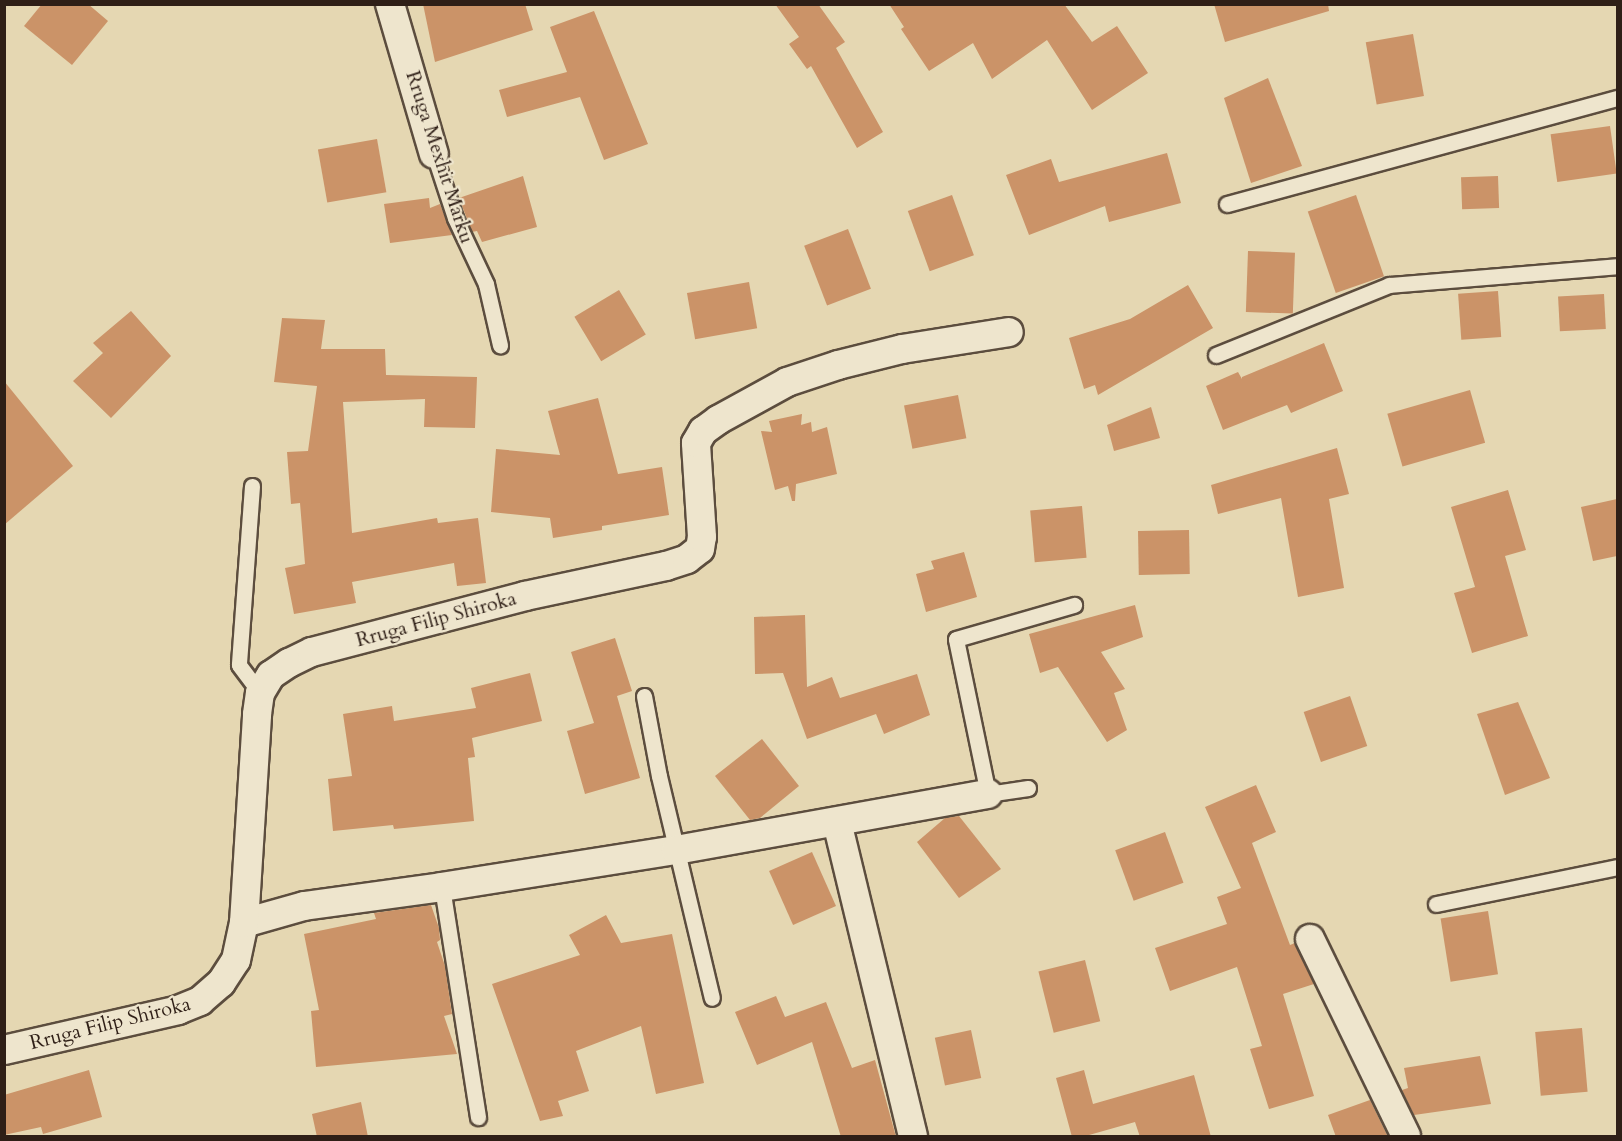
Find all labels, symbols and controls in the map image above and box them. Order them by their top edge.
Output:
street label: Rruga Mexhit Marku [401,68,479,246]
street label: Rruga Filip Shiroka [353,586,519,652]
street label: Rruga Filip Shiroka [27,991,193,1055]

